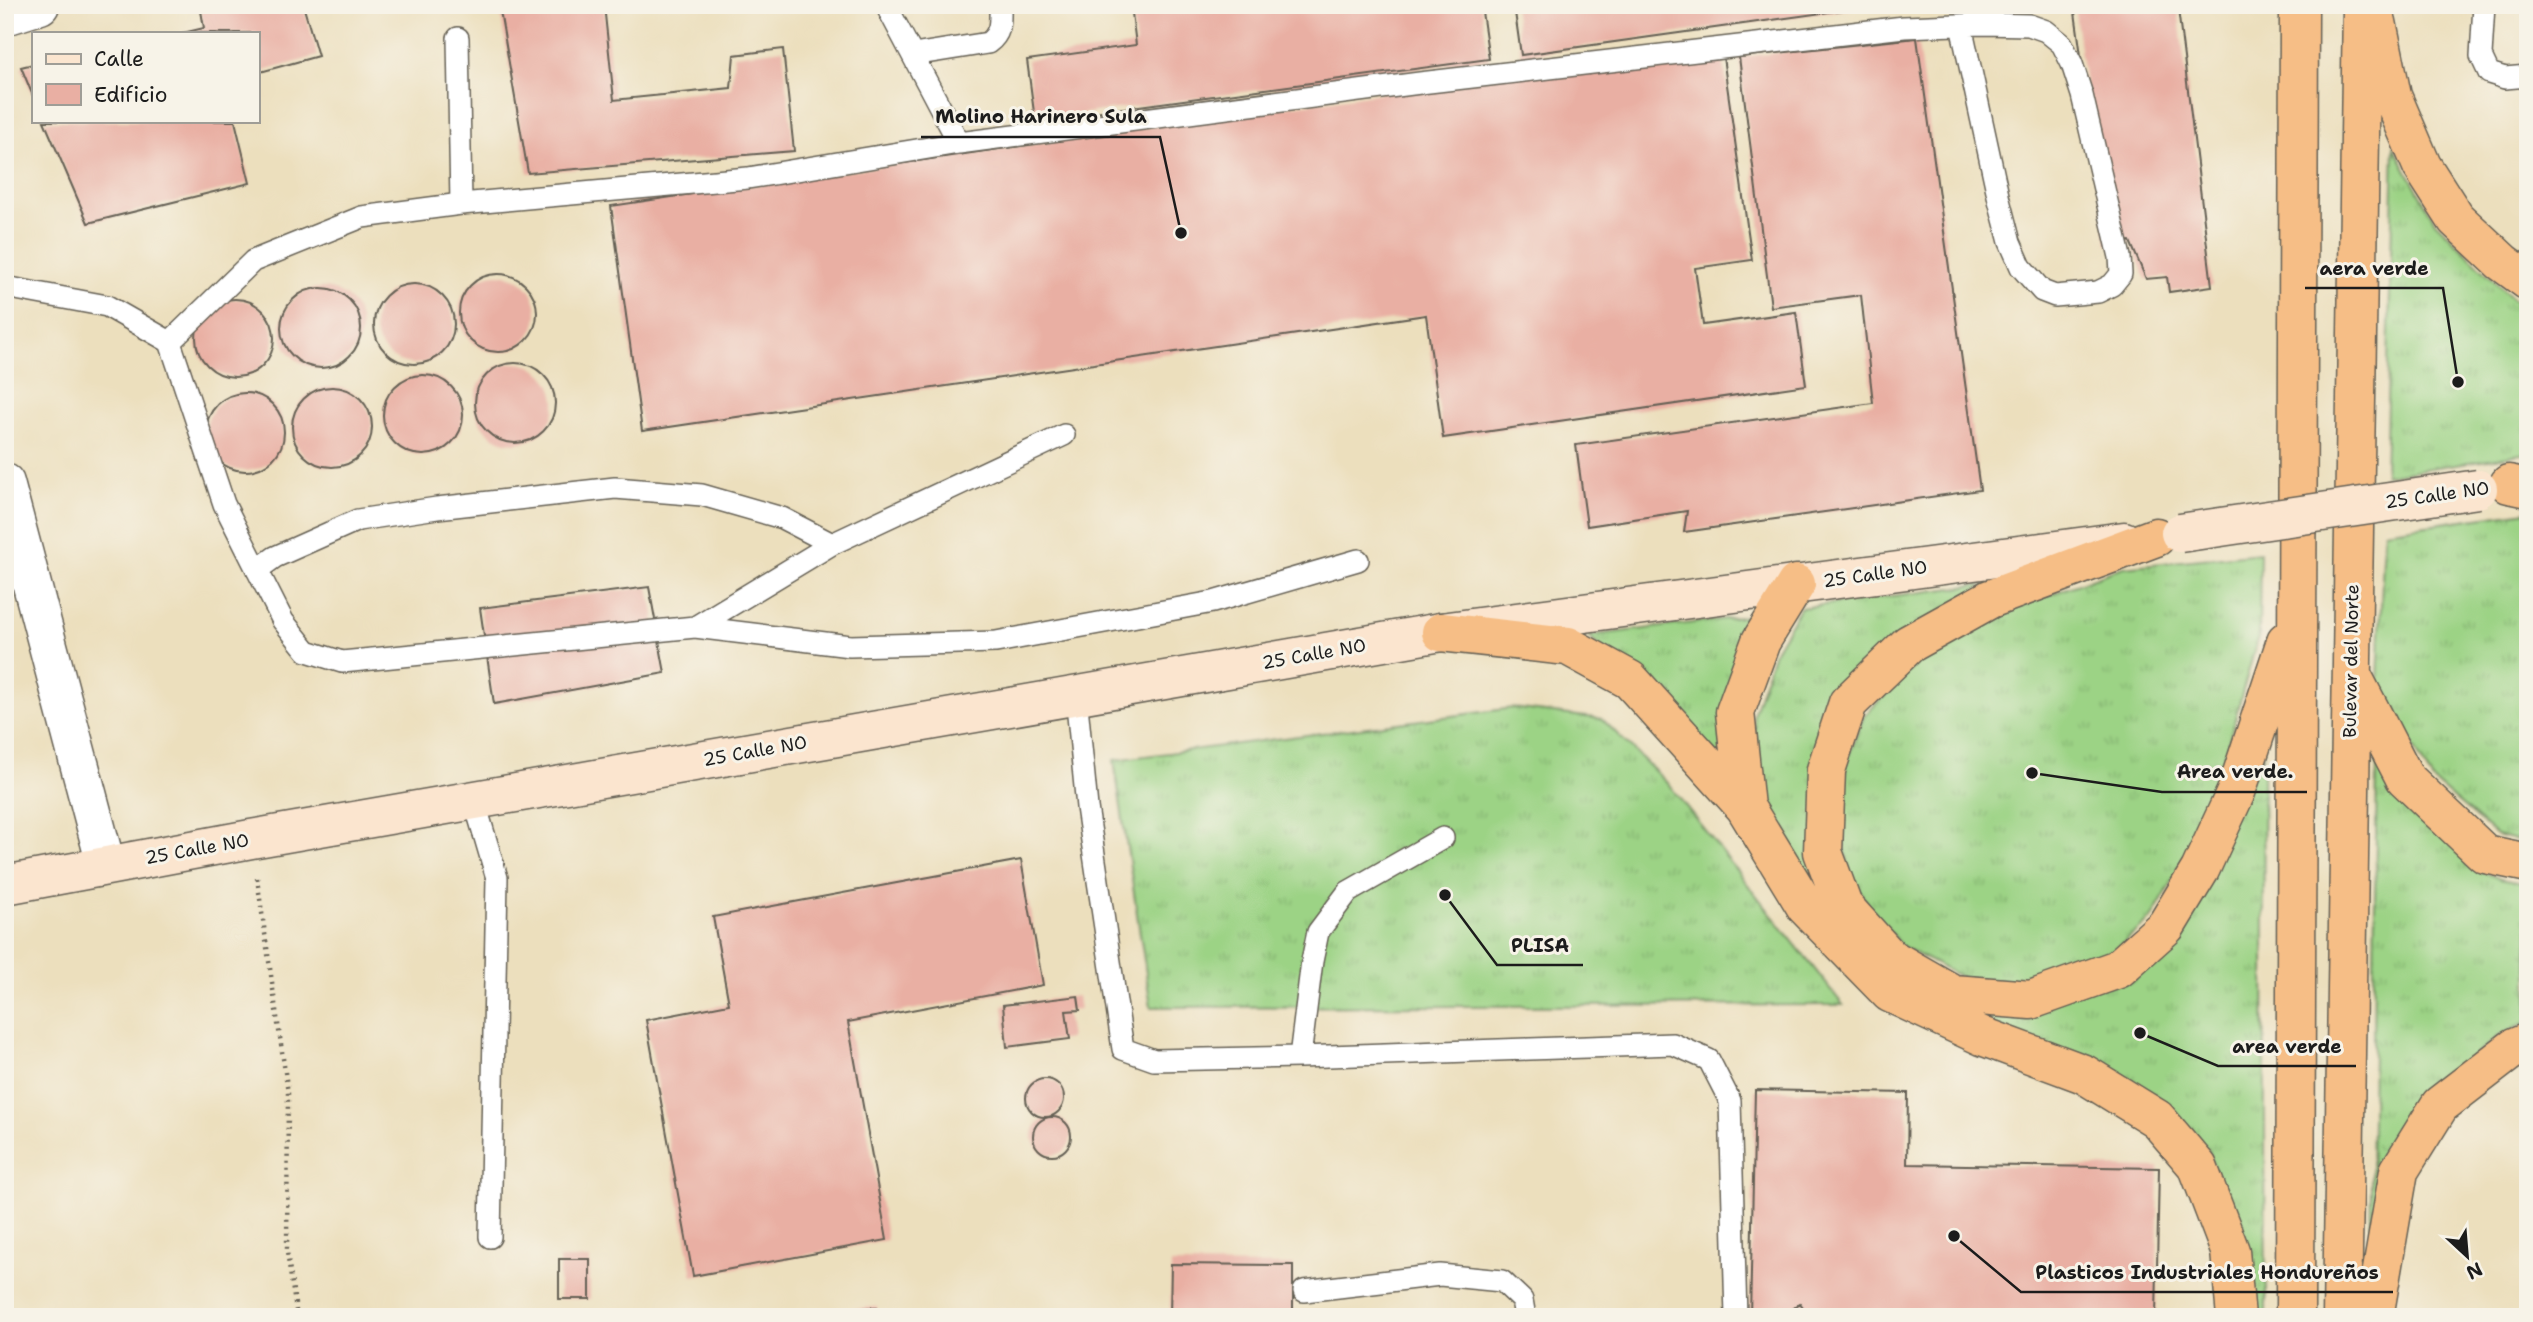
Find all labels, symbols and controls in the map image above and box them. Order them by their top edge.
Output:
legend [32,32,259,122]
text: Calle [94,45,144,73]
text: Edificio [94,81,167,109]
callout: Molino Harinero Sula [921,97,1160,137]
text: Molino Harinero Sula [935,104,1147,129]
callout: aera verde [2305,248,2443,288]
text: aera verde [2319,256,2429,281]
street label: 25 Calle NO [2383,476,2491,514]
street label: 25 Calle NO [1821,555,1929,593]
street label: Bulevar del Norte [2338,584,2364,738]
street label: 25 Calle NO [1260,633,1368,675]
street label: 25 Calle NO [701,730,809,772]
callout: Area verde. [2162,752,2307,792]
text: Area verde. [2177,759,2293,784]
street label: 25 Calle NO [143,828,251,870]
callout: PLISA [1497,925,1583,965]
text: PLISA [1511,933,1569,958]
callout: area verde [2218,1026,2356,1066]
text: area verde [2232,1034,2342,1059]
north arrow [2432,1220,2502,1290]
callout: Plasticos Industriales Hondureños [2021,1252,2393,1292]
text: N [2462,1256,2486,1285]
text: Plasticos Industriales Hondureños [2035,1260,2379,1285]

